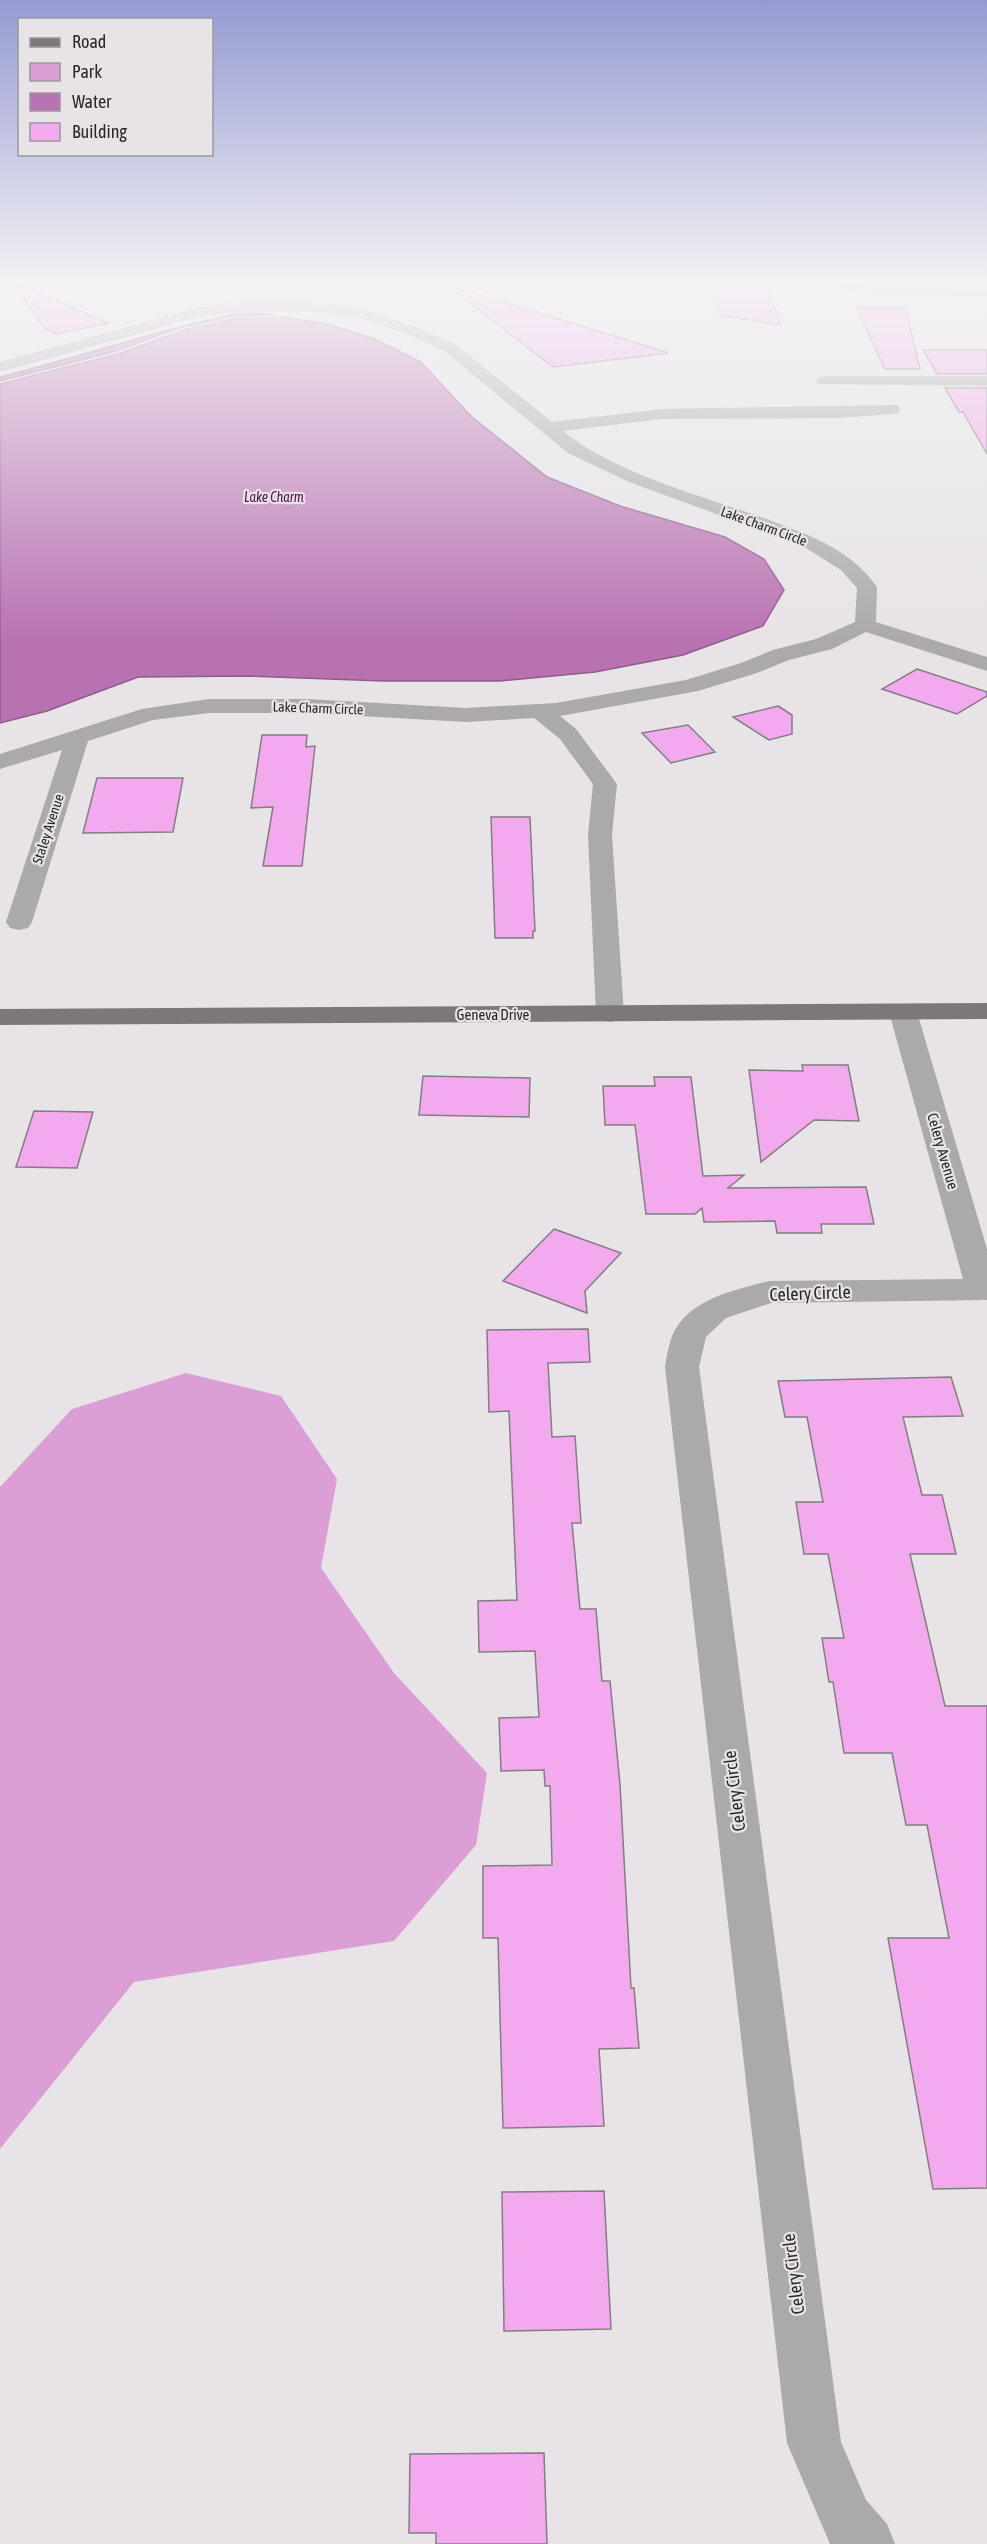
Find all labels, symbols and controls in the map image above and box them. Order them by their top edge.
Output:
legend [18,18,213,156]
text: Road [72,31,106,52]
text: Park [72,61,102,82]
text: Water [72,91,112,112]
text: Building [72,121,127,142]
water label: Lake Charm [244,489,304,505]
street label: Lake Charm Circle [719,503,809,549]
street label: Lake Charm Circle [272,698,364,718]
street label: Staley Avenue [29,792,67,866]
street label: Geneva Drive [457,1006,530,1023]
street label: Celery Avenue [924,1111,962,1191]
street label: Celery Circle [769,1281,851,1305]
street label: Celery Circle [719,1749,749,1833]
street label: Celery Circle [778,2232,808,2316]

